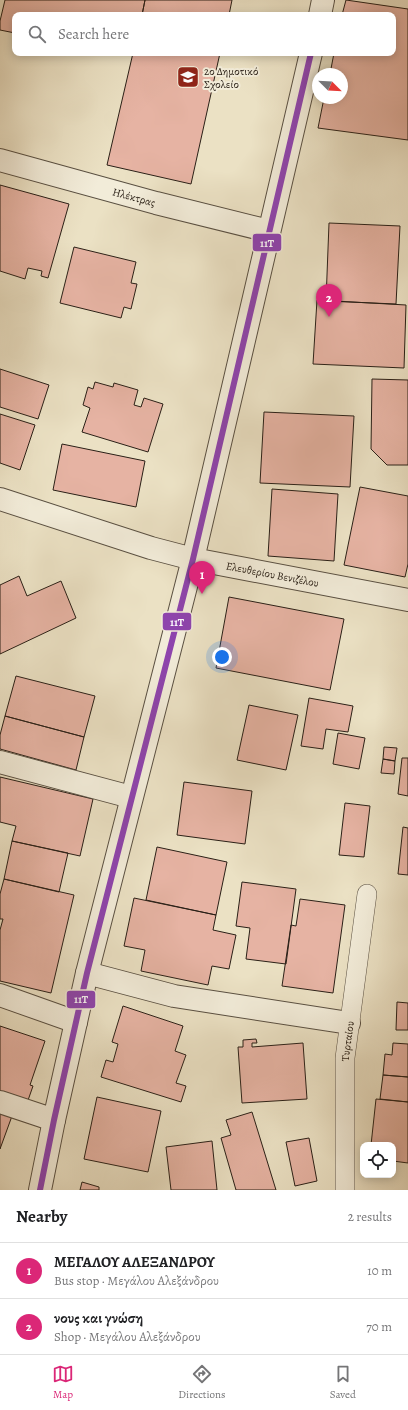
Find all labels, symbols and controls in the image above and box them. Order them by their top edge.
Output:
search box [12,12,396,56]
icon: search [26,23,48,45]
text: Search here [58,24,129,44]
school or university icon: 2ο Δημοτικό Σχολείο [175,64,201,90]
place label: 2ο Δημοτικό Σχολείο [204,64,258,92]
north arrow [312,68,348,104]
street label: Ηλέκτρας [111,184,157,210]
line badge: 11Τ [252,233,282,252]
text: 11Τ [260,236,275,251]
pin: 2 [316,284,342,317]
street label: Ελευθερίου Βενιζέλου [225,558,320,591]
pin: 1 [189,561,215,594]
line badge: 11Τ [162,612,192,631]
text: 11Τ [170,615,185,630]
your location [212,647,232,667]
line badge: 11Τ [66,990,96,1009]
text: 11Τ [74,992,89,1007]
street label: Τυρταίου [338,1020,358,1061]
map controls [360,1142,396,1178]
button: locate [360,1142,396,1178]
text: Nearby [16,1205,67,1228]
text: 2 results [348,1208,392,1225]
text: ΜΕΓΑΛΟΥ ΑΛΕΞΑΝΔΡΟΥ [54,1252,215,1272]
text: 1 [27,1262,31,1279]
text: 10 m [367,1262,392,1279]
text: Bus stop · Μεγάλου Αλεξάνδρου [54,1272,219,1289]
text: νους και γνώση [54,1308,143,1328]
text: 2 [26,1318,32,1335]
text: 70 m [366,1318,392,1335]
text: Shop · Μεγάλου Αλεξάνδρου [54,1328,201,1345]
tab: Map [52,1363,74,1402]
tab: Directions [178,1363,226,1402]
tab: Saved [330,1363,356,1402]

